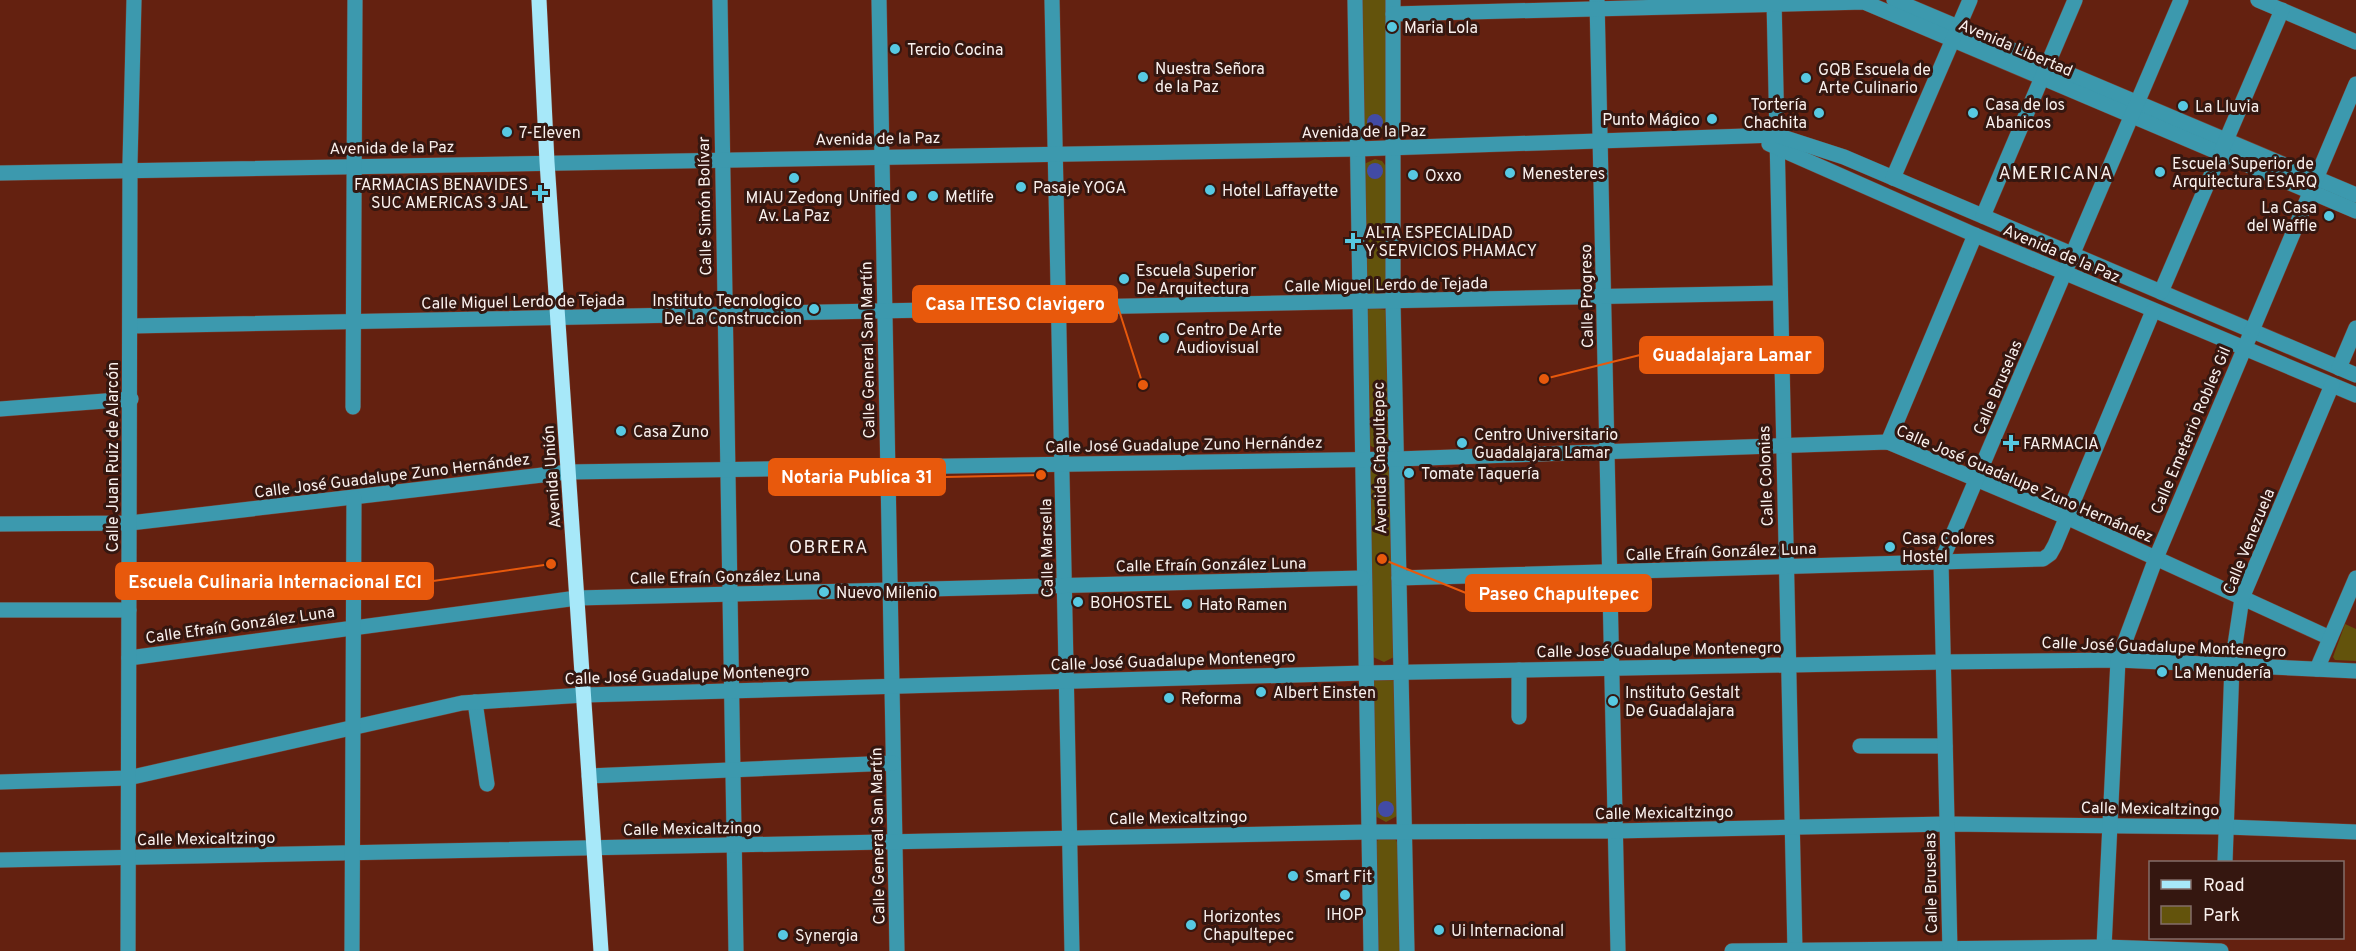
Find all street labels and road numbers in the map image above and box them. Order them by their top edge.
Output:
street label: Avenida Libertad [1955,16,2075,82]
street label: Avenida de la Paz [1301,122,1427,144]
street label: Avenida de la Paz [815,129,941,151]
street label: Calle Simón Bolívar [695,136,717,276]
street label: Avenida de la Paz [329,138,455,160]
street label: Avenida de la Paz [2000,221,2123,289]
street label: Calle Progreso [1577,244,1599,348]
street label: Calle General San Martín [857,261,881,439]
street label: Calle Miguel Lerdo de Tejada [1284,274,1488,298]
street label: Calle Miguel Lerdo de Tejada [421,291,625,315]
street label: Calle Bruselas [1970,337,2028,438]
street label: Calle Emeterio Robles Gil [2147,344,2236,518]
street label: Calle Juan Ruiz de Alarcón [104,362,124,552]
street label: Avenida Chapultepec [1370,382,1392,534]
street label: Calle José Guadalupe Zuno Hernández [1893,421,2156,548]
street label: Avenida Unión [539,425,567,529]
street label: Calle Colonias [1755,425,1779,527]
street label: Calle José Guadalupe Zuno Hernández [1045,434,1323,458]
street label: Calle José Guadalupe Zuno Hernández [253,450,531,504]
street label: Calle Venezuela [2220,486,2280,598]
street label: Calle Marsella [1037,498,1059,598]
street label: Calle Efraín González Luna [1625,540,1817,566]
street label: Calle Efraín González Luna [1115,554,1307,578]
street label: Calle Efraín González Luna [629,566,821,590]
street label: Calle Efraín González Luna [144,603,336,649]
street label: Calle José Guadalupe Montenegro [2041,634,2287,662]
street label: Calle José Guadalupe Montenegro [1536,639,1782,663]
street label: Calle José Guadalupe Montenegro [1050,648,1296,676]
street label: Calle José Guadalupe Montenegro [564,662,810,690]
street label: Calle General San Martín [867,747,891,925]
street label: Calle Mexicaltzingo [2081,799,2219,821]
street label: Calle Mexicaltzingo [1595,803,1734,825]
street label: Calle Mexicaltzingo [1109,808,1248,830]
street label: Calle Mexicaltzingo [623,819,762,841]
street label: Calle Mexicaltzingo [137,829,276,851]
street label: Calle Bruselas [1921,832,1943,934]

